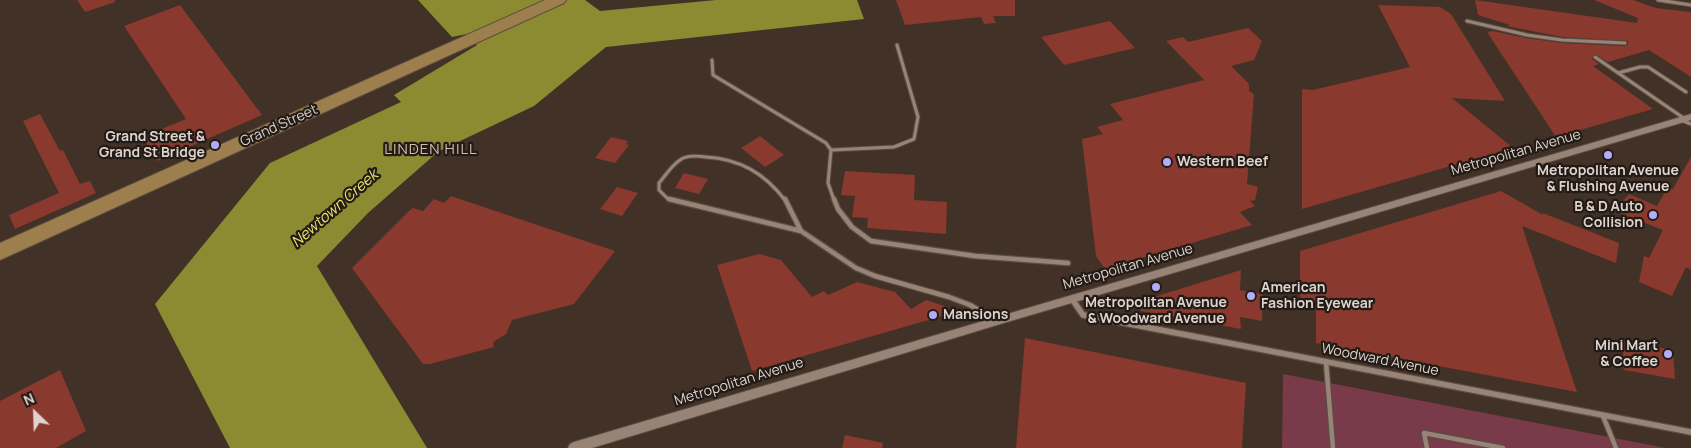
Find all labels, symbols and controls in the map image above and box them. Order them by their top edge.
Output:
street label: Grand Street [238,101,320,151]
street label: Metropolitan Avenue [1449,126,1583,180]
place label: Grand Street & Grand St Bridge [99,129,205,162]
marker: Grand Street & Grand St Bridge [209,139,221,151]
district label: LINDEN HILL [383,141,479,159]
marker: Metropolitan Avenue & Flushing Avenue [1602,149,1614,161]
place label: Western Beef [1177,154,1268,170]
marker: Western Beef [1161,156,1173,168]
place label: Metropolitan Avenue & Flushing Avenue [1537,163,1679,196]
water label: Newtown Creek [288,166,382,252]
place label: B & D Auto Collision [1574,199,1643,232]
marker: B & D Auto Collision [1647,209,1659,221]
street label: Metropolitan Avenue [1061,240,1195,294]
place label: American Fashion Eyewear [1261,280,1373,312]
marker: Metropolitan Avenue & Woodward Avenue [1150,281,1162,293]
marker: American Fashion Eyewear [1245,290,1257,302]
place label: Metropolitan Avenue & Woodward Avenue [1085,295,1227,328]
place label: Mansions [943,307,1008,323]
marker: Mansions [927,309,939,321]
place label: Mini Mart & Coffee [1595,338,1658,371]
street label: Woodward Avenue [1320,340,1440,380]
marker: Mini Mart & Coffee [1662,348,1674,360]
street label: Metropolitan Avenue [672,354,806,410]
north arrow [10,388,60,438]
text: N [20,388,37,410]

